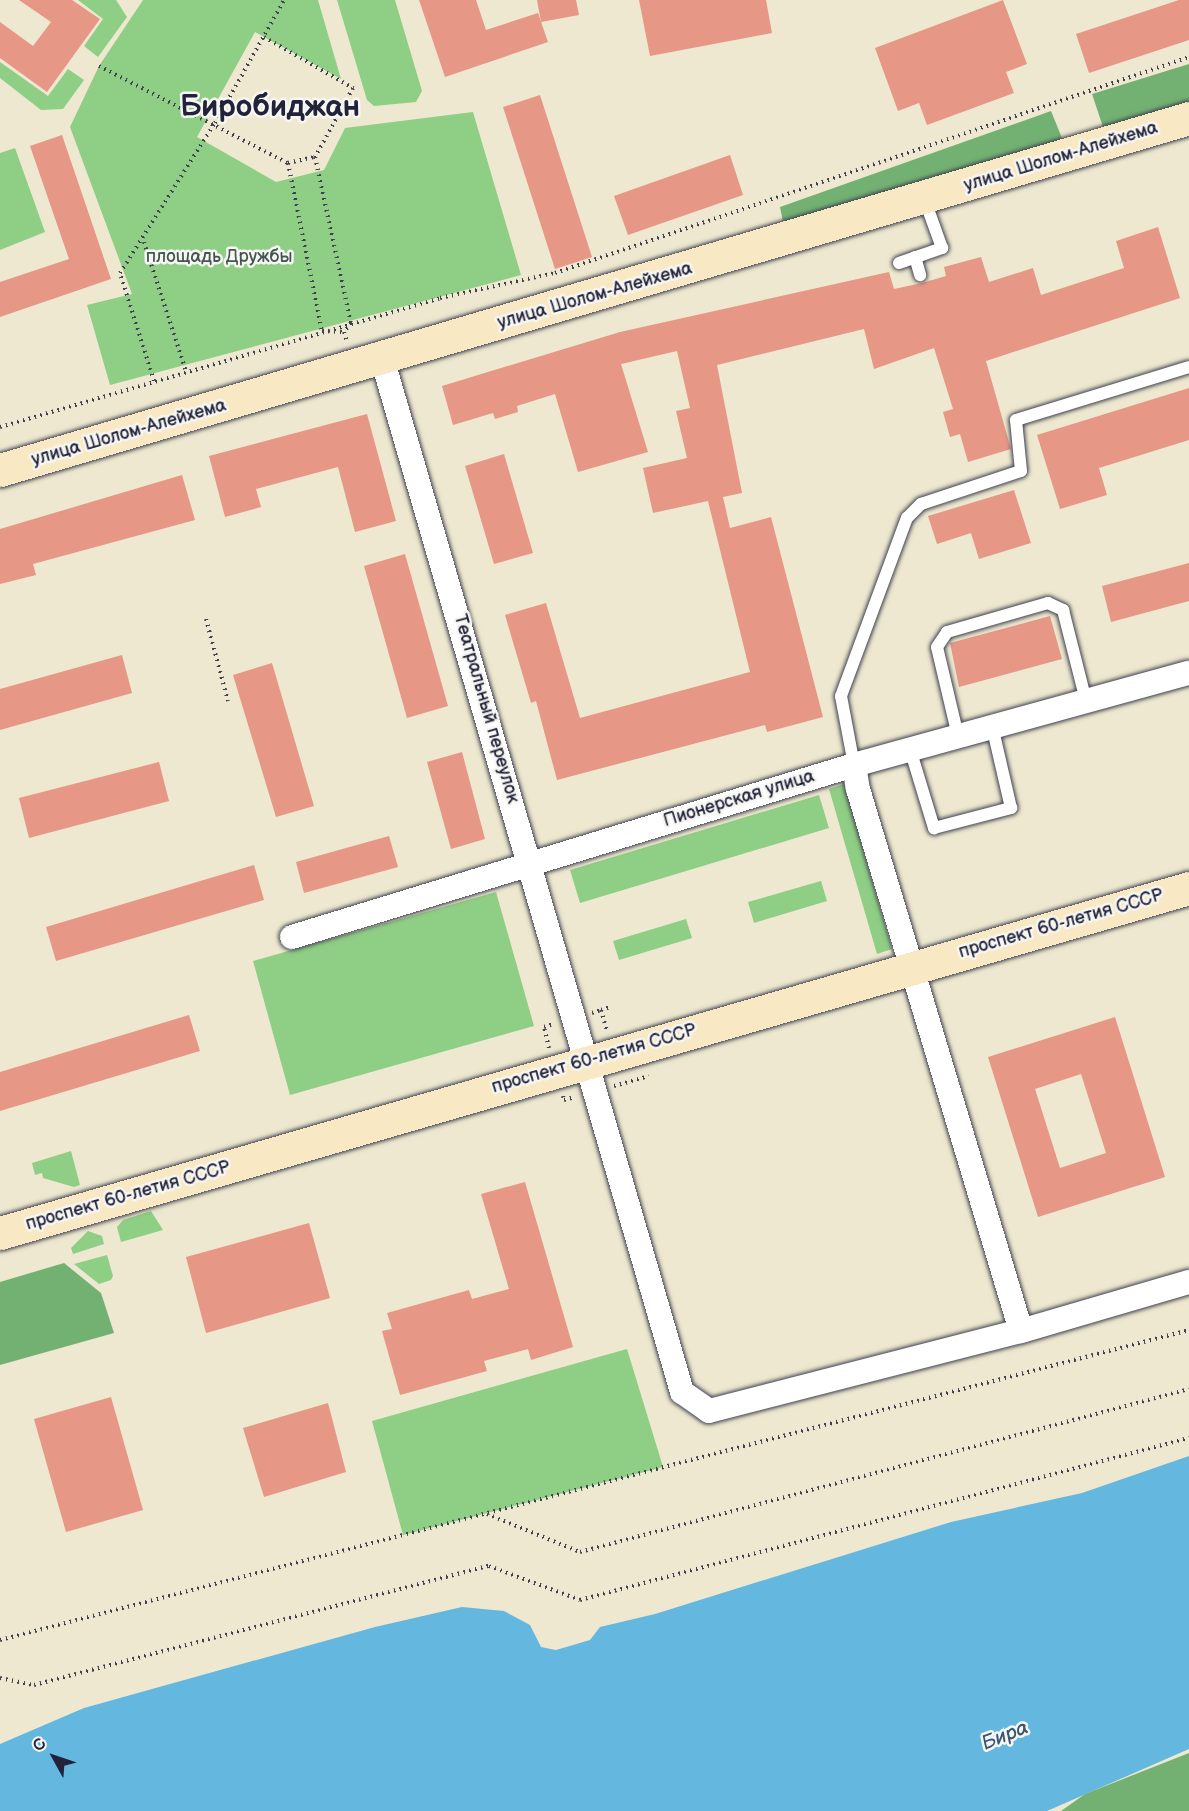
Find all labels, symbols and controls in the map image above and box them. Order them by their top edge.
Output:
district label: Биробиджан [180,89,360,125]
street label: улица Шолом-Алейхема [962,117,1160,197]
park label: площадь Дружбы [146,246,292,268]
street label: улица Шолом-Алейхема [495,258,695,334]
street label: улица Шолом-Алейхема [29,395,229,471]
street label: Театральный переулок [449,612,523,806]
street label: Пионерская улица [661,766,817,832]
street label: проспект 60-летия СССР [956,884,1166,964]
street label: проспект 60-летия СССР [489,1019,699,1099]
street label: проспект 60-летия СССР [23,1156,233,1236]
water label: Бира [978,1716,1032,1756]
north arrow [24,1727,84,1787]
text: С [29,1735,51,1755]

